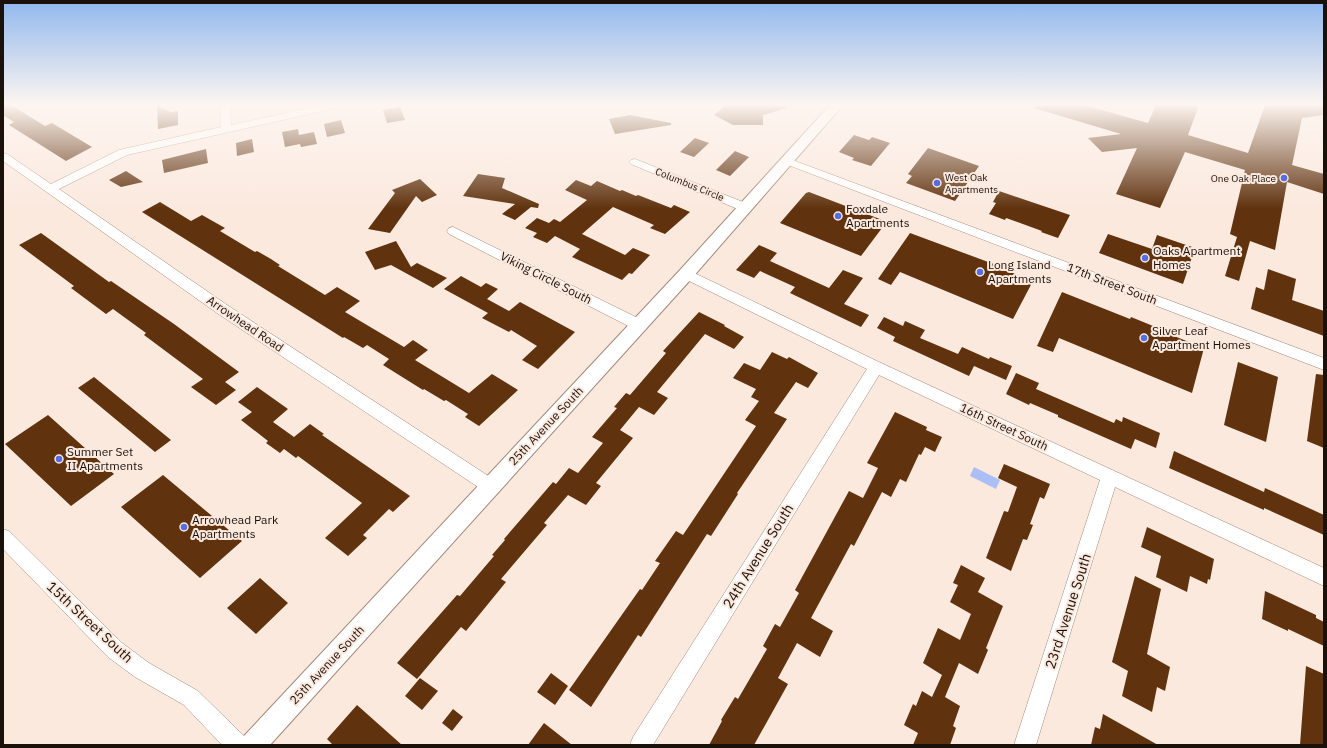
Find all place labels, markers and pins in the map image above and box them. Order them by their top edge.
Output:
place label: West Oak Apartments [945,171,998,196]
place label: One Oak Place [1211,172,1277,185]
marker: One Oak Place [1279,173,1289,183]
marker: West Oak Apartments [932,178,942,188]
place label: Foxdale Apartments [846,201,910,230]
marker: Foxdale Apartments [833,211,843,221]
place label: Oaks Apartment Homes [1153,243,1241,272]
marker: Oaks Apartment Homes [1140,253,1150,263]
place label: Long Island Apartments [988,257,1052,286]
marker: Long Island Apartments [975,267,985,277]
place label: Silver Leaf Apartment Homes [1152,323,1251,352]
marker: Silver Leaf Apartment Homes [1139,333,1149,343]
place label: Summer Set II Apartments [67,444,143,473]
marker: Summer Set II Apartments [54,454,64,464]
place label: Arrowhead Park Apartments [192,512,279,541]
marker: Arrowhead Park Apartments [179,522,189,532]

